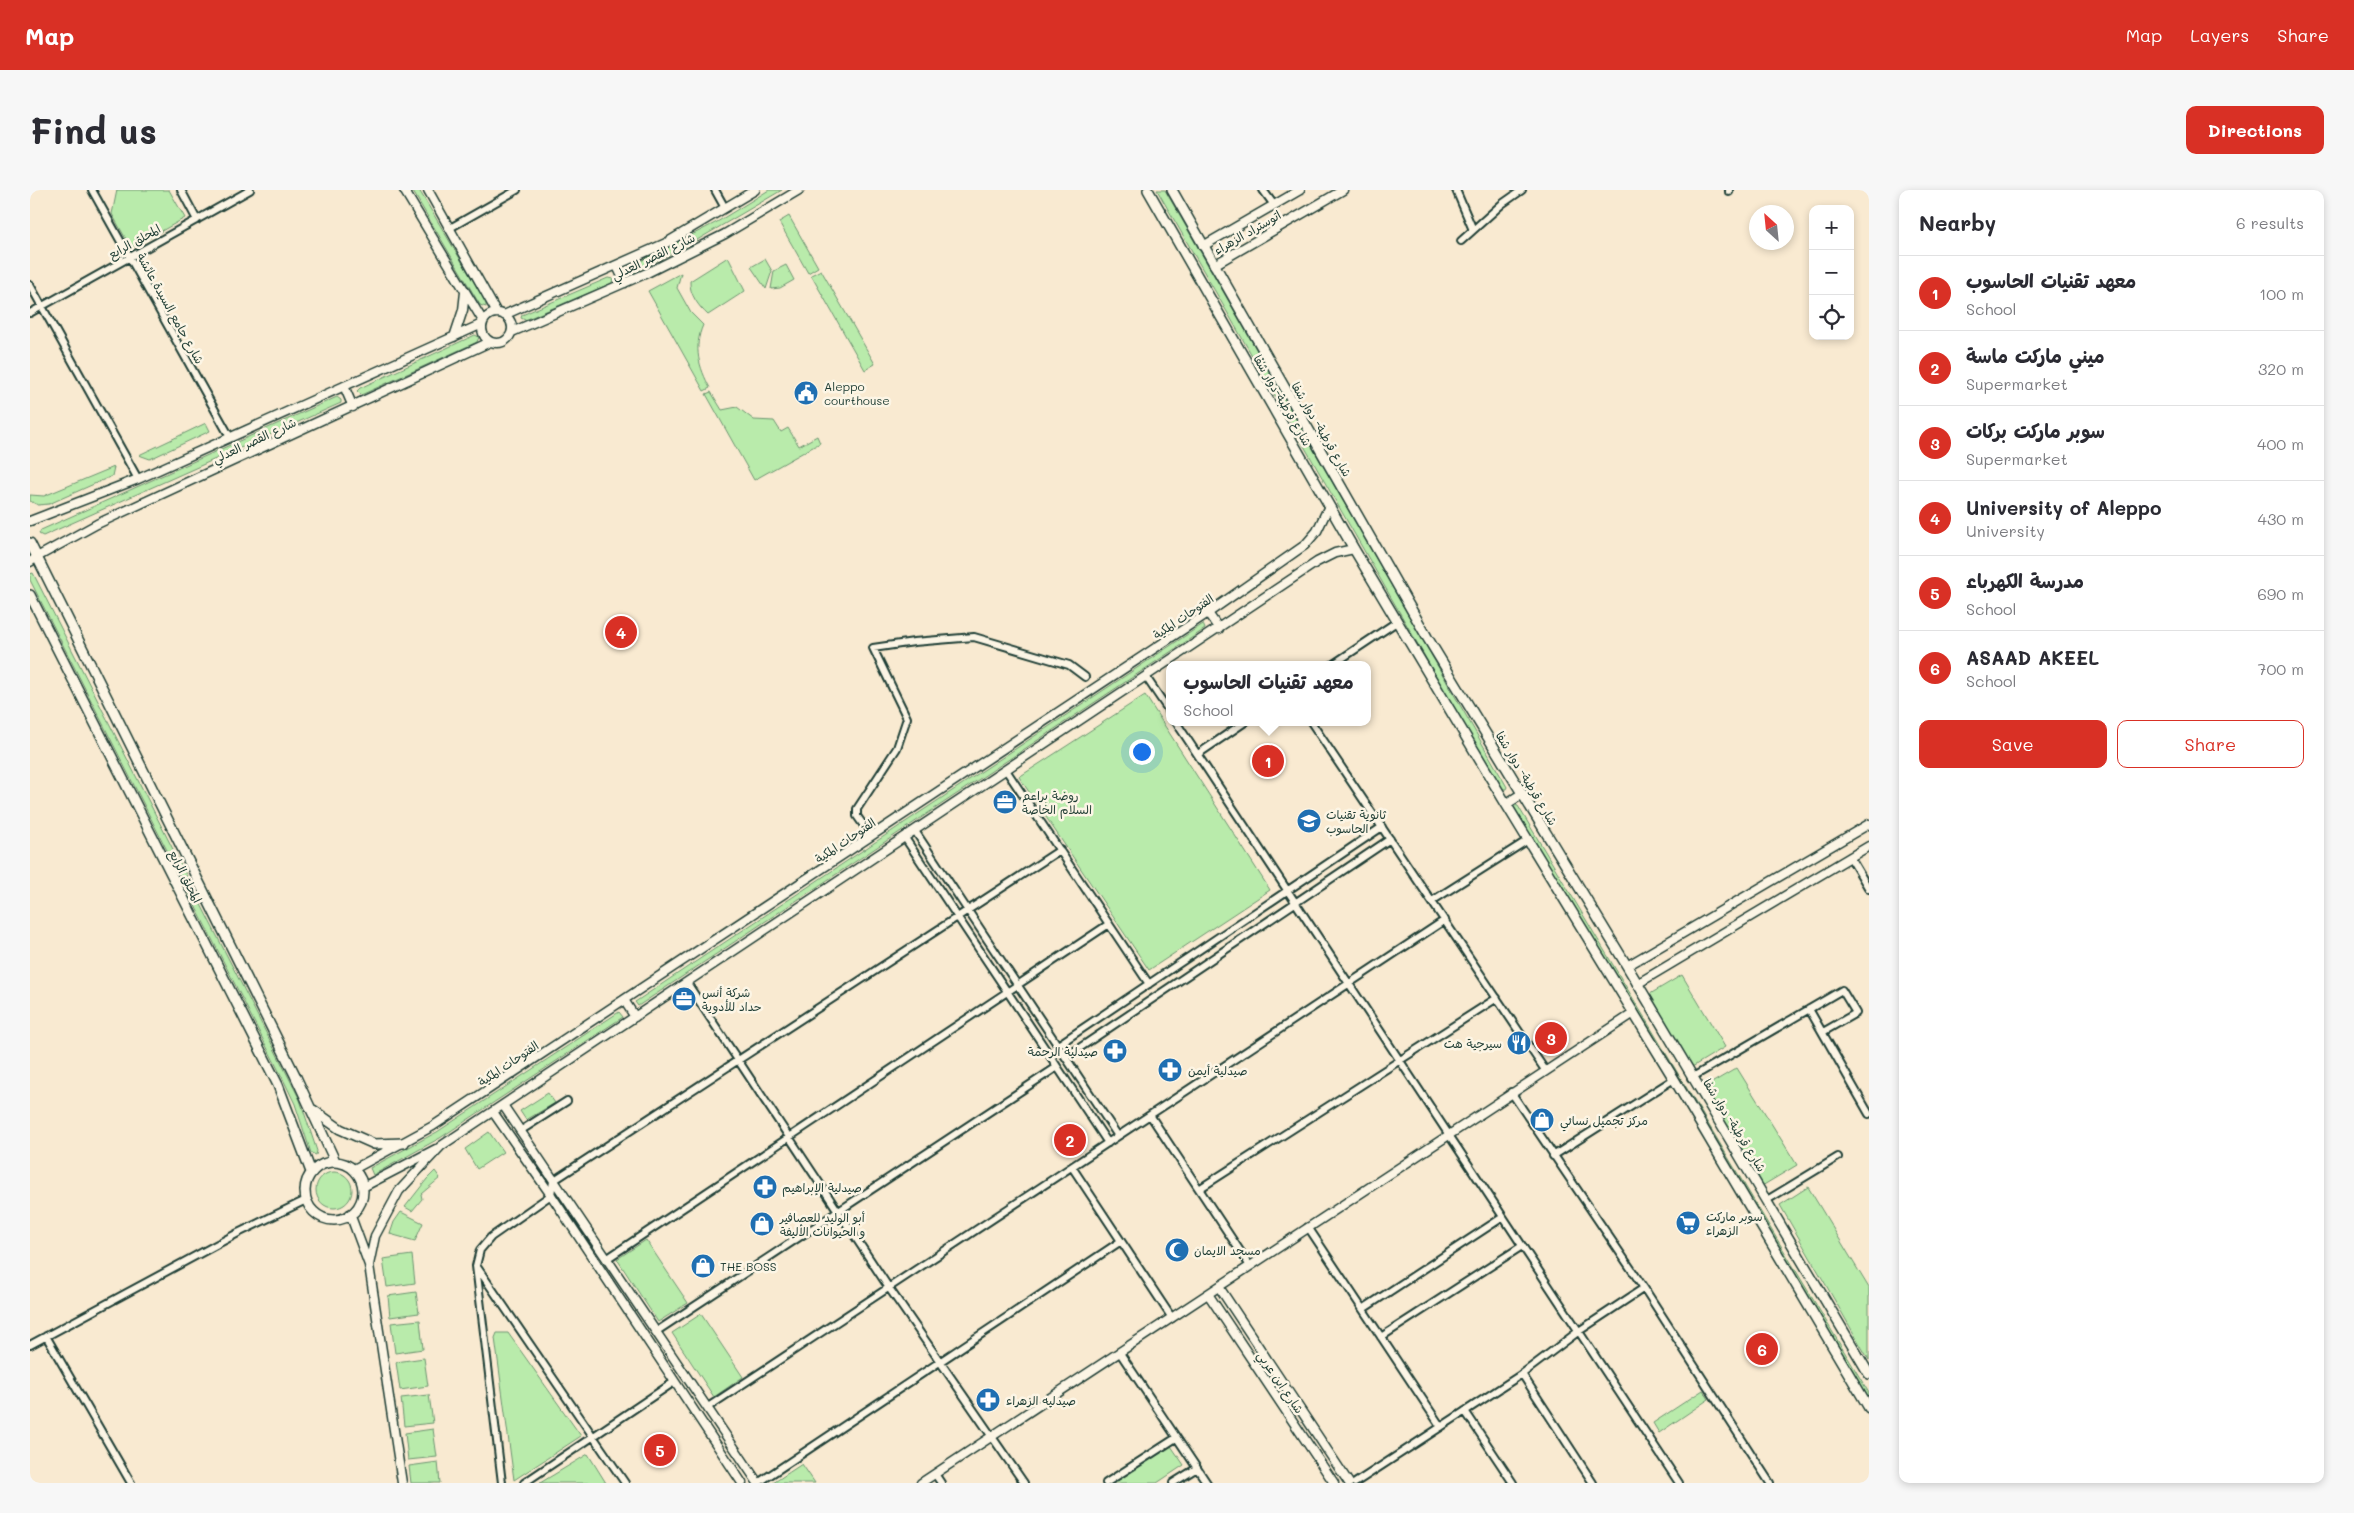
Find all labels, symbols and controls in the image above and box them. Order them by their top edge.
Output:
text: Map [25,20,74,51]
text: Map [2126,23,2162,47]
text: Layers [2190,23,2249,47]
text: Share [2277,23,2329,47]
button: Directions [2186,106,2324,154]
text: Find us [30,107,157,153]
north arrow [1749,205,1794,250]
map controls [1809,205,1854,340]
button: + [1809,205,1854,250]
street label: اتوستراد الزهراء [1210,206,1284,258]
text: Nearby [1919,209,1996,236]
text: 6 results [2236,212,2304,233]
street label: المحلق الرابع [105,220,164,264]
street label: شارع القصر العدلي [609,229,699,287]
street label: شارع جامع السيدة عائشة [132,250,208,367]
button: − [1809,250,1854,295]
text: معهد تقنيات الحاسوب [1966,268,2136,293]
text: 1 [1931,283,1939,304]
text: 100 m [2259,283,2304,304]
button: locate [1809,295,1854,340]
text: School [1966,298,2016,319]
text: ميني ماركت ماسة [1966,343,2105,368]
street label: شارع قرطبة-دوار شفا [1249,351,1316,450]
text: 2 [1931,358,1939,379]
text: 320 m [2258,358,2304,379]
text: Supermarket [1966,373,2068,394]
place label: Aleppo courthouse [824,378,890,408]
street label: شارع قرطبة- دوار شفا [1287,379,1356,480]
public building icon: Aleppo courthouse [793,380,819,406]
street label: شارع القصر العدلي [209,414,300,470]
text: سوبر ماركت بركات [1966,418,2105,443]
text: 3 [1930,433,1940,454]
text: 400 m [2257,433,2304,454]
text: Supermarket [1966,448,2068,469]
text: University of Aleppo [1966,495,2161,520]
text: 4 [1930,508,1940,529]
text: 430 m [2257,508,2304,529]
text: University [1966,520,2045,541]
text: مدرسة الكهرباء [1966,568,2084,593]
text: 5 [1930,583,1940,604]
text: 690 m [2257,583,2304,604]
street label: الفتوحات المكية [1150,590,1217,642]
text: School [1966,598,2016,619]
pin: 4 [605,613,637,651]
text: ASAAD AKEEL [1966,645,2099,670]
text: 6 [1930,658,1940,679]
text: 700 m [2257,658,2304,679]
popup [1166,661,1371,726]
text: معهد تقنيات الحاسوب [1183,669,1354,694]
text: School [1966,670,2016,691]
text: School [1183,699,1234,720]
button: Save [1919,720,2107,768]
button: Share [2117,720,2304,768]
street label: شارع قرطبة- دوار شفا [1491,728,1561,829]
your location [1129,739,1155,765]
pin: 1 [1252,742,1284,780]
place label: روضة براعم السلام الخاصة [1022,787,1092,819]
office icon: روضة براعم السلام الخاصة [992,789,1018,815]
place label: ثانوية تقنيات الحاسوب [1326,806,1386,837]
school or university icon: ثانوية تقنيات الحاسوب [1296,808,1322,834]
street label: الفتوحات المكية [812,814,879,866]
street label: المحلق الرابع [164,847,206,906]
place label: شركة أنس حداد للأدوية [702,984,762,1015]
office icon: شركة أنس حداد للأدوية [671,986,697,1012]
pin: 3 [1535,1019,1567,1057]
restaurant icon: سيرجية هت [1506,1030,1532,1056]
place label: سيرجية هت [1444,1035,1502,1052]
street label: الفتوحات المكية [475,1037,542,1089]
pharmacy icon: صيدلية الرحمة [1102,1038,1128,1064]
place label: صيدلية الرحمة [1028,1043,1098,1059]
pharmacy icon: صيدلية أيمن [1157,1057,1183,1083]
place label: صيدلية أيمن [1188,1062,1247,1078]
street label: شارع قرطبة- دوار شفا [1698,1075,1770,1176]
shop icon: مركز تجميل نسائي [1529,1107,1555,1133]
place label: مركز تجميل نسائي [1560,1112,1648,1132]
pin: 2 [1054,1121,1086,1159]
pharmacy icon: صيدلية الإبراهيم [752,1174,778,1200]
place label: صيدلية الإبراهيم [782,1179,862,1197]
place label: سوبر ماركت الزهراء [1706,1208,1763,1238]
place label: أبو الوليد للعصافير و الحيوانات الأليفة [779,1209,865,1240]
supermarket icon: سوبر ماركت الزهراء [1675,1210,1701,1236]
shop icon: أبو الوليد للعصافير و الحيوانات الأليفة [749,1211,775,1237]
mosque icon: مسجد الايمان [1164,1237,1190,1263]
place label: مسجد الايمان [1194,1242,1261,1259]
shop icon: THE BOSS [690,1253,716,1279]
place label: THE BOSS [720,1258,777,1274]
pin: 6 [1746,1330,1778,1368]
street label: شارع ابن عربي [1251,1348,1308,1418]
pharmacy icon: صيدليه الزهراء [975,1387,1001,1413]
place label: صيدليه الزهراء [1006,1392,1076,1408]
pin: 5 [644,1431,676,1469]

